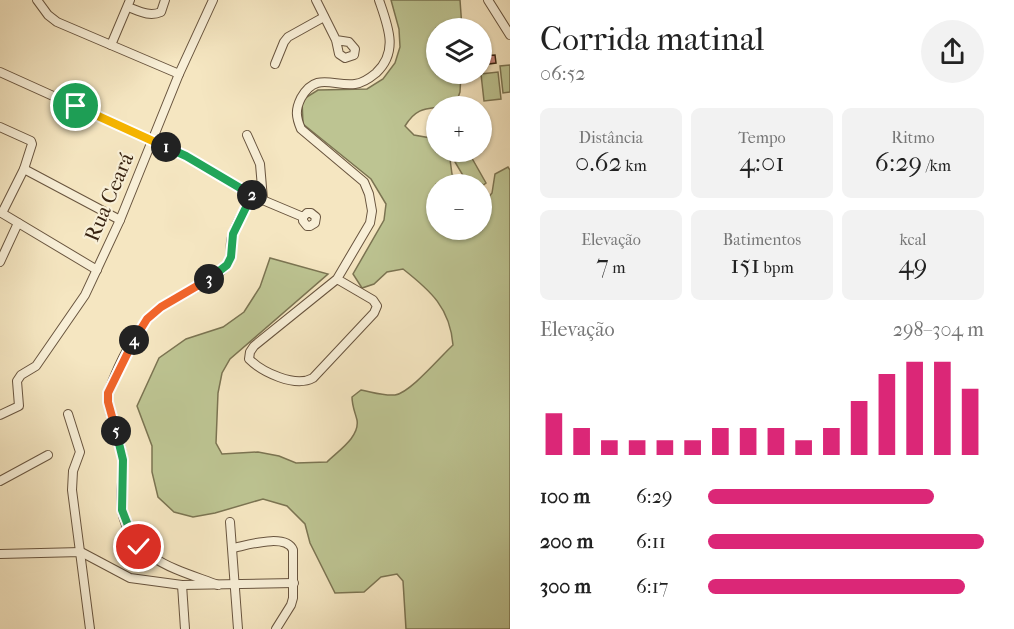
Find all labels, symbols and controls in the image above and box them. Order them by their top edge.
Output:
map controls [426,18,492,240]
button: layers [426,18,492,84]
text: Corrida matinal [540,20,764,59]
button: share [921,20,984,83]
text: 06:52 [540,62,586,85]
pin [50,80,101,131]
icon: arrive [59,89,92,122]
button: + [426,96,492,162]
text: Distância [579,128,643,147]
text: Tempo [738,128,786,147]
text: Ritmo [891,128,935,147]
pin: 1 [151,132,181,162]
text: 1 [163,137,169,156]
text: 0.62 [575,147,622,178]
text: 4:01 [739,147,785,178]
text: 6:29 [875,147,922,178]
street label: Rua Ceará [80,149,138,245]
text: km [622,156,647,175]
text: /km [922,156,951,175]
button: − [426,174,492,240]
pin: 2 [237,180,267,210]
text: 2 [248,185,256,204]
text: Elevação [581,230,641,249]
text: Batimentos [723,230,801,249]
text: kcal [900,230,926,249]
text: 7 [596,249,609,280]
text: 151 [730,249,760,280]
text: 49 [899,249,927,280]
text: m [609,258,626,277]
text: bpm [760,258,794,277]
pin: 3 [194,264,224,294]
text: 3 [206,269,212,288]
text: Elevação [540,318,615,341]
text: 298–304 m [893,318,984,341]
pin: 4 [119,325,149,355]
text: 4 [129,330,139,349]
pin: 5 [101,416,131,446]
text: 5 [113,421,119,440]
text: 100 m [540,485,590,508]
text: 6:29 [636,485,672,508]
pin [113,521,164,572]
icon: check [122,530,155,563]
text: 200 m [540,530,593,553]
text: 6:11 [636,530,666,553]
text: 300 m [540,575,591,598]
text: 6:17 [636,575,668,598]

